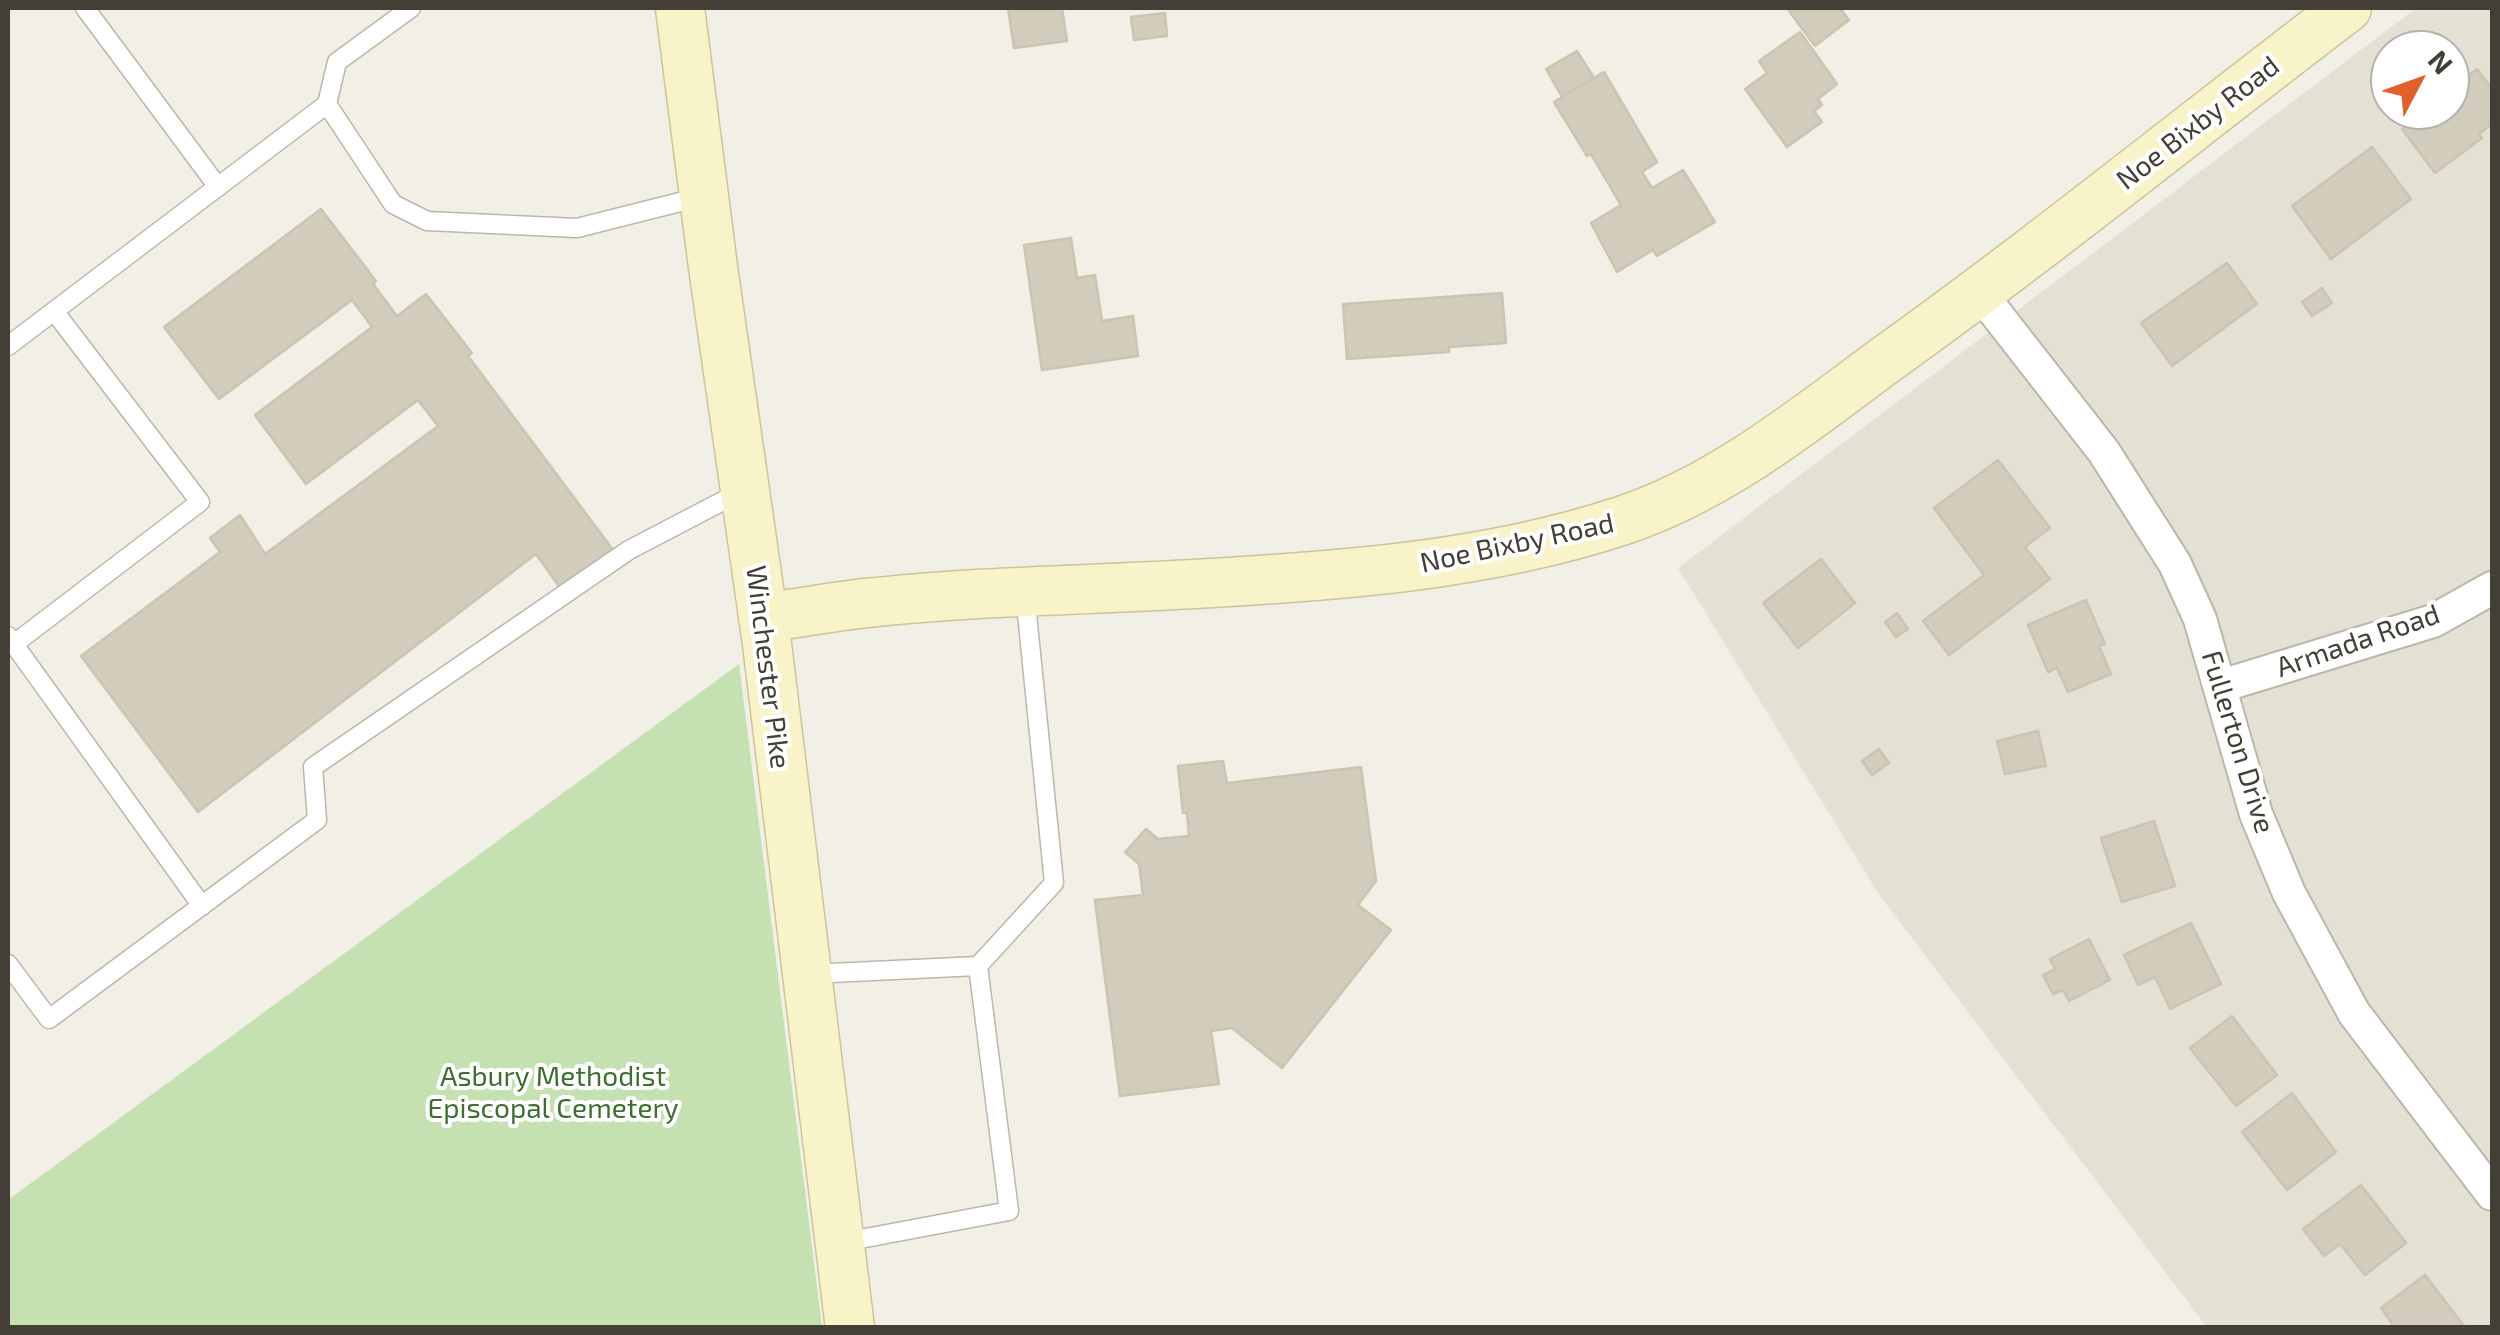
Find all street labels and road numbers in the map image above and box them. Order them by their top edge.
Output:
street label: Noe Bixby Road [2110,49,2286,197]
street label: Noe Bixby Road [1417,506,1617,580]
street label: Winchester Pike [739,563,797,771]
street label: Armada Road [2272,597,2444,685]
street label: Fullerton Drive [2194,647,2282,837]

